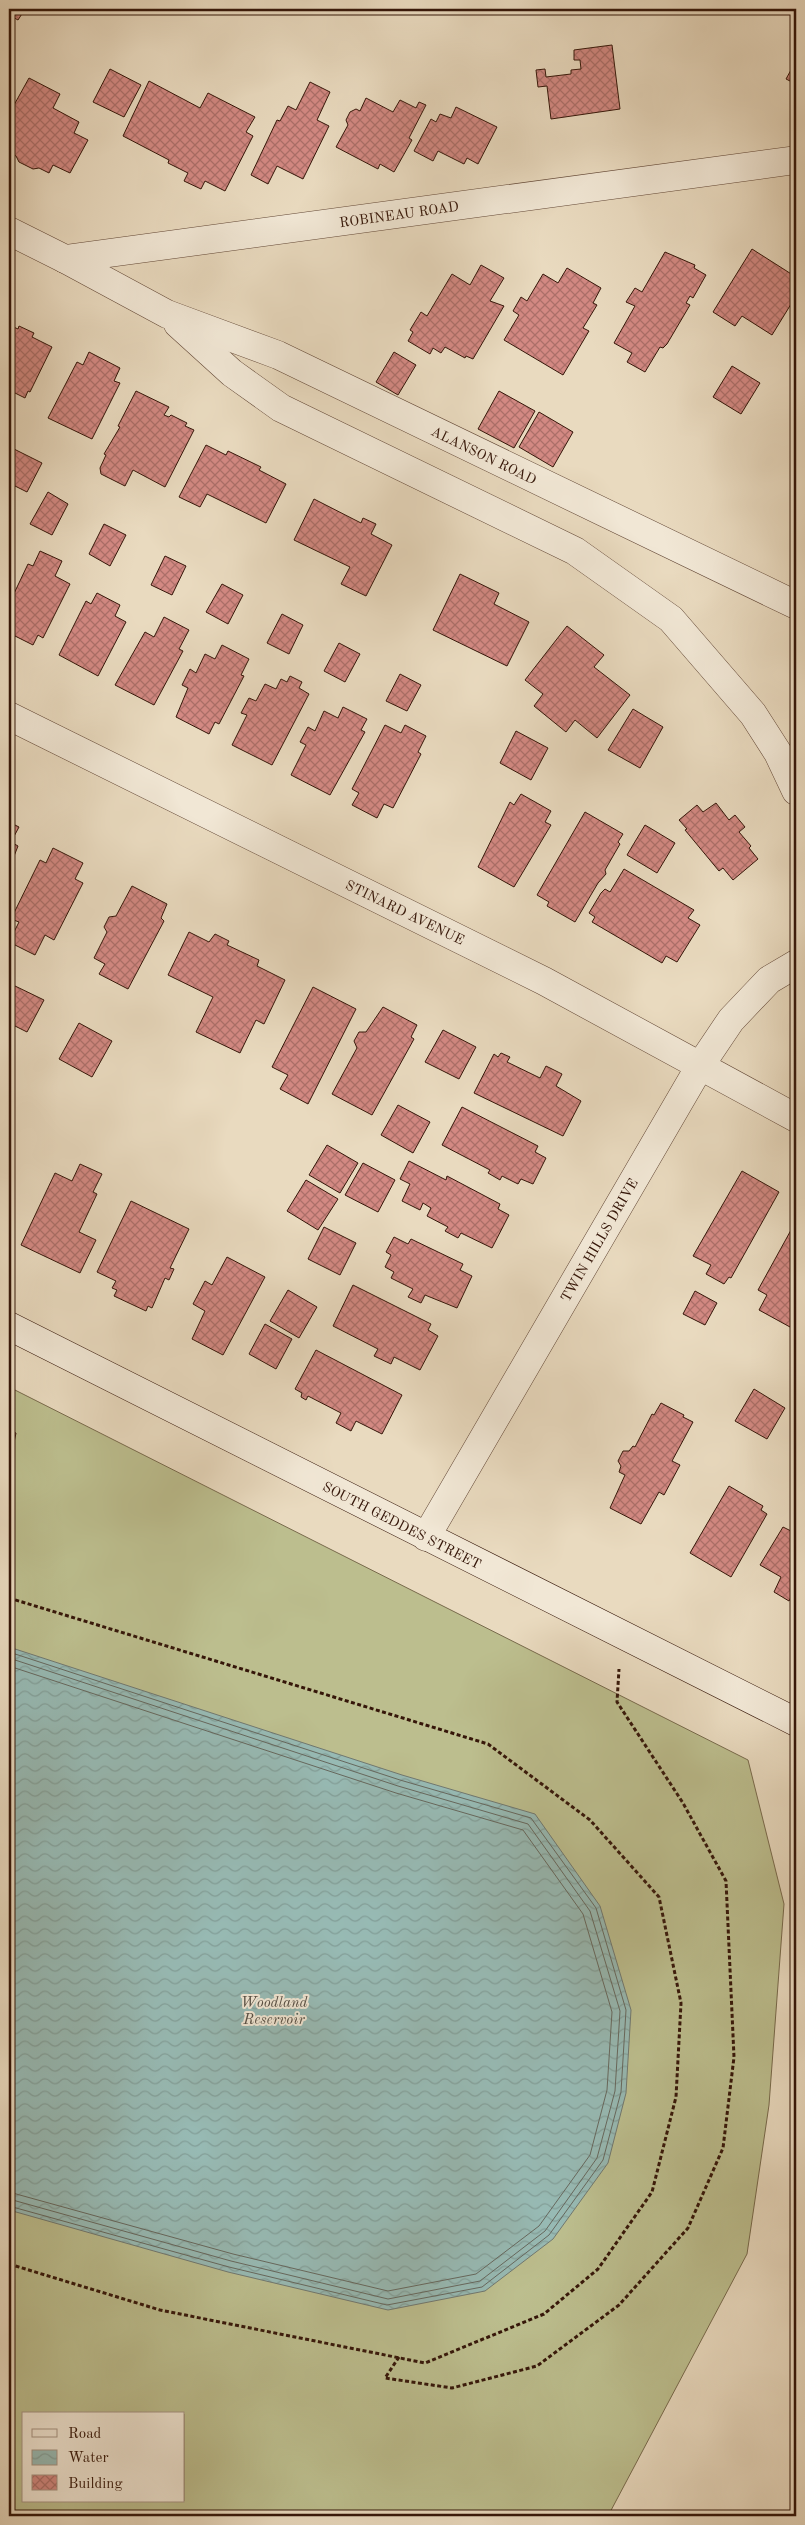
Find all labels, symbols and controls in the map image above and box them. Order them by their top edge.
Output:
street label: ROBINEAU ROAD [339,200,460,230]
street label: ALANSON ROAD [429,424,539,488]
street label: STINARD AVENUE [343,878,466,948]
street label: TWIN HILLS DRIVE [559,1176,641,1305]
street label: SOUTH GEDDES STREET [320,1480,483,1572]
water label: Woodland Reservoir [241,1996,308,2028]
legend [22,2412,185,2502]
text: Road [68,2427,102,2442]
text: Water [68,2451,109,2466]
text: Building [68,2477,123,2492]

